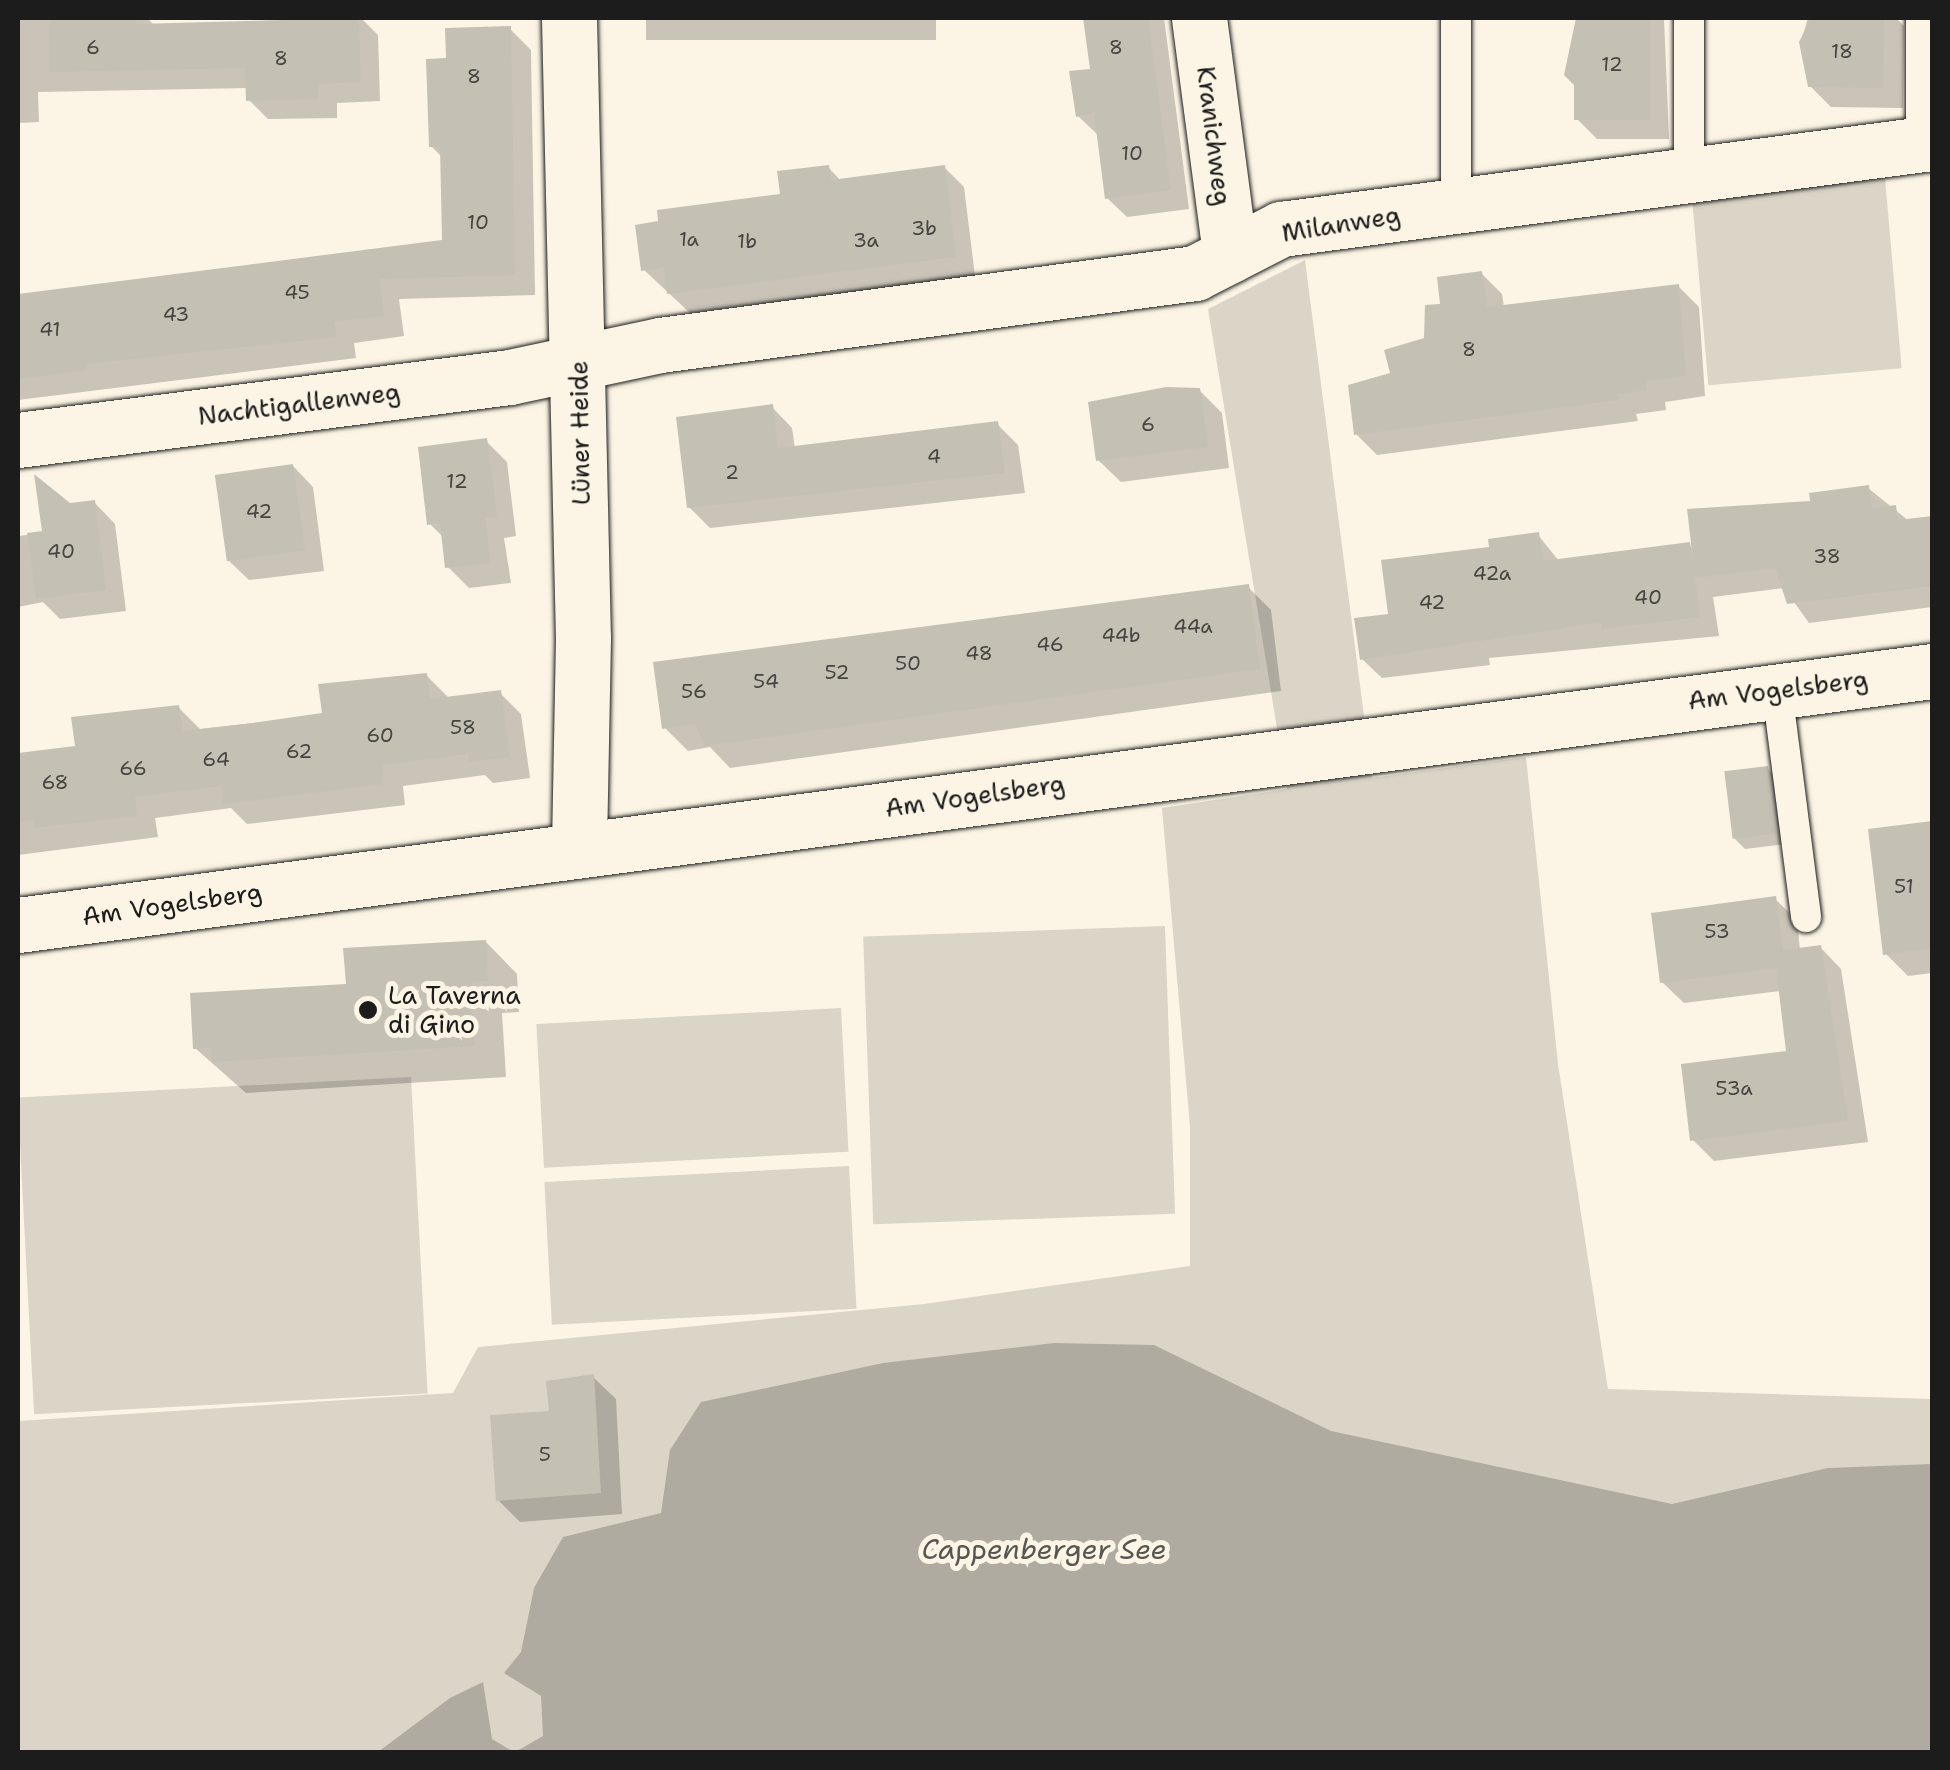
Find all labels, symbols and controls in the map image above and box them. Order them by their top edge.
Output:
house number: 6 [86,35,100,59]
house number: 8 [1109,35,1123,59]
house number: 18 [1831,39,1853,63]
house number: 8 [274,46,288,70]
house number: 12 [1601,52,1623,76]
house number: 8 [467,64,481,88]
street label: Kranichweg [1191,65,1237,207]
house number: 10 [1121,141,1143,165]
street label: Milanweg [1280,200,1402,248]
house number: 10 [467,210,489,234]
house number: 3b [911,216,937,240]
house number: 1a [679,227,699,251]
house number: 3a [853,228,879,252]
house number: 1b [737,229,757,253]
house number: 45 [284,280,310,304]
house number: 43 [163,302,189,326]
house number: 41 [39,317,61,341]
house number: 8 [1462,337,1476,361]
street label: Lüner Heide [564,360,596,506]
street label: Nachtigallenweg [196,377,402,431]
house number: 6 [1141,412,1155,436]
house number: 4 [927,444,941,468]
house number: 2 [725,460,739,484]
house number: 12 [446,469,468,493]
house number: 42 [246,499,272,523]
house number: 40 [47,539,75,563]
house number: 38 [1813,544,1841,568]
house number: 42a [1473,561,1511,585]
house number: 40 [1634,585,1662,609]
house number: 42 [1419,590,1445,614]
house number: 44a [1173,614,1213,638]
house number: 44b [1101,623,1141,647]
house number: 46 [1036,632,1064,656]
house number: 48 [965,641,993,665]
house number: 50 [895,651,921,675]
house number: 52 [824,660,850,684]
street label: Am Vogelsberg [1686,664,1870,716]
house number: 54 [753,669,779,693]
house number: 56 [681,679,707,703]
house number: 58 [450,715,476,739]
house number: 60 [366,723,394,747]
house number: 62 [286,739,312,763]
house number: 64 [202,747,230,771]
house number: 66 [119,756,147,780]
street label: Am Vogelsberg [883,769,1067,823]
house number: 68 [41,770,69,794]
house number: 51 [1894,874,1914,898]
street label: Am Vogelsberg [80,877,264,931]
house number: 53 [1704,919,1730,943]
place label: La Taverna di Gino [388,981,521,1040]
marker: La Taverna di Gino [357,999,379,1021]
house number: 53a [1715,1076,1753,1100]
house number: 5 [539,1442,551,1466]
water label: Cappenberger See [921,1532,1167,1566]

